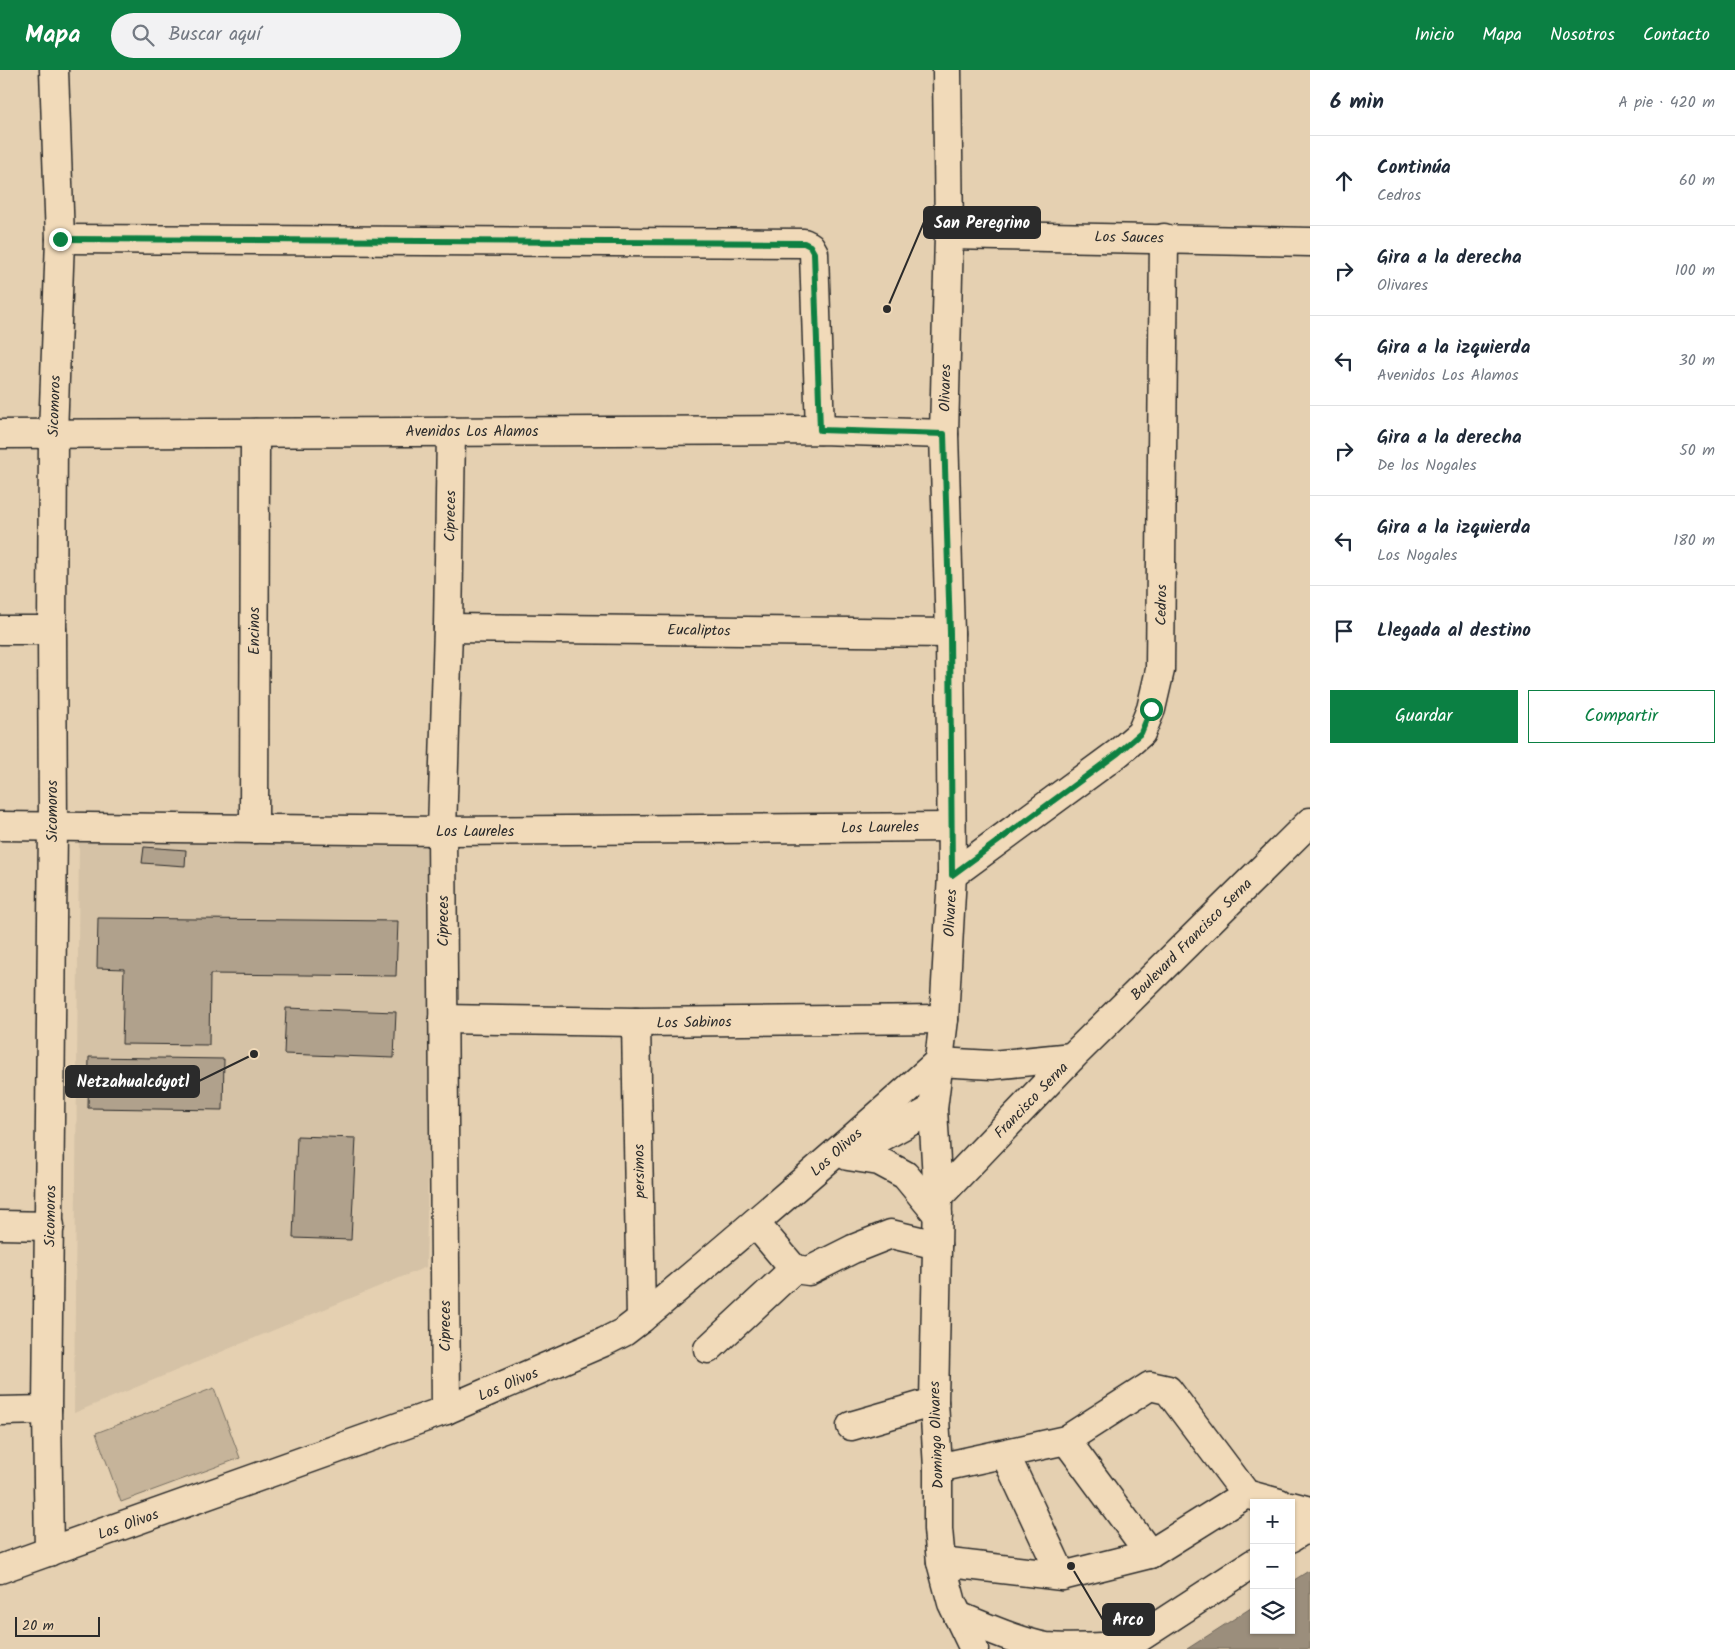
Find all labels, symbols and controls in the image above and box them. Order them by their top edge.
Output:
search box [111,13,461,58]
text: Mapa [25,16,81,55]
text: Buscar aquí [169,20,261,50]
icon: search [129,21,157,49]
text: Inicio [1414,21,1454,50]
text: Mapa [1482,21,1522,50]
text: Nosotros [1550,21,1615,50]
text: Contacto [1643,21,1710,50]
text: 6 min [1330,86,1384,119]
text: A pie · 420 m [1618,90,1715,115]
text: Continúa [1377,153,1451,183]
icon: ahead [1330,167,1358,195]
text: 60 m [1679,168,1715,193]
text: Cedros [1377,183,1421,208]
callout: San Peregrino [924,207,1040,238]
text: San Peregrino [934,211,1030,236]
street label: Los Sauces [1094,225,1165,251]
route end [49,228,72,251]
text: Gira a la derecha [1377,243,1522,273]
icon: right [1330,257,1358,285]
text: 100 m [1675,258,1715,283]
text: Olivares [1377,273,1428,298]
text: Gira a la izquierda [1377,333,1530,363]
icon: left [1330,347,1358,375]
text: 30 m [1679,348,1715,373]
street label: Olivares [934,363,958,412]
text: Avenidos Los Alamos [1377,363,1519,388]
street label: Sicomoros [42,374,68,437]
street label: Avenidos Los Alamos [406,420,539,444]
text: Gira a la derecha [1377,423,1522,453]
icon: right [1330,437,1358,465]
text: 50 m [1679,438,1715,463]
text: De los Nogales [1377,453,1476,478]
street label: Cipreces [439,490,463,542]
text: Gira a la izquierda [1377,513,1530,543]
icon: left [1330,527,1358,555]
text: 180 m [1673,528,1715,553]
text: Los Nogales [1377,543,1457,568]
street label: Cedros [1150,584,1174,626]
street label: Encinos [243,606,267,655]
text: Llegada al destino [1377,616,1531,646]
icon: arrive [1330,617,1358,645]
street label: Eucaliptos [667,618,731,644]
button: Guardar [1330,690,1518,743]
button: Compartir [1528,690,1715,743]
route start [1140,698,1163,721]
street label: Sicomoros [41,779,65,842]
street label: Los Laureles [841,815,920,841]
street label: Los Laureles [436,820,515,844]
street label: Boulevard Francisco Serna [1125,873,1258,1006]
street label: Olivares [938,888,964,938]
street label: Cipreces [432,895,456,947]
street label: Los Sabinos [656,1010,732,1036]
street label: Francisco Serna [989,1057,1075,1145]
callout: Netzahualcóyotl [66,1066,199,1097]
text: Netzahualcóyotl [77,1070,190,1095]
street label: Los Olivos [805,1122,869,1183]
street label: persimos [628,1143,652,1199]
street label: Sicomoros [38,1184,64,1247]
street label: Cipreces [434,1300,458,1352]
street label: Los Olivos [475,1361,543,1408]
street label: Domingo Olivares [923,1380,951,1489]
map controls [1250,1499,1295,1634]
button: + [1250,1499,1295,1544]
street label: Los Olivos [94,1503,163,1547]
button: − [1250,1544,1295,1589]
button: layers [1250,1589,1295,1634]
callout: Arco [1103,1604,1154,1635]
text: Arco [1113,1608,1144,1633]
scale bar [15,1614,100,1637]
text: 20 m [22,1615,54,1637]

